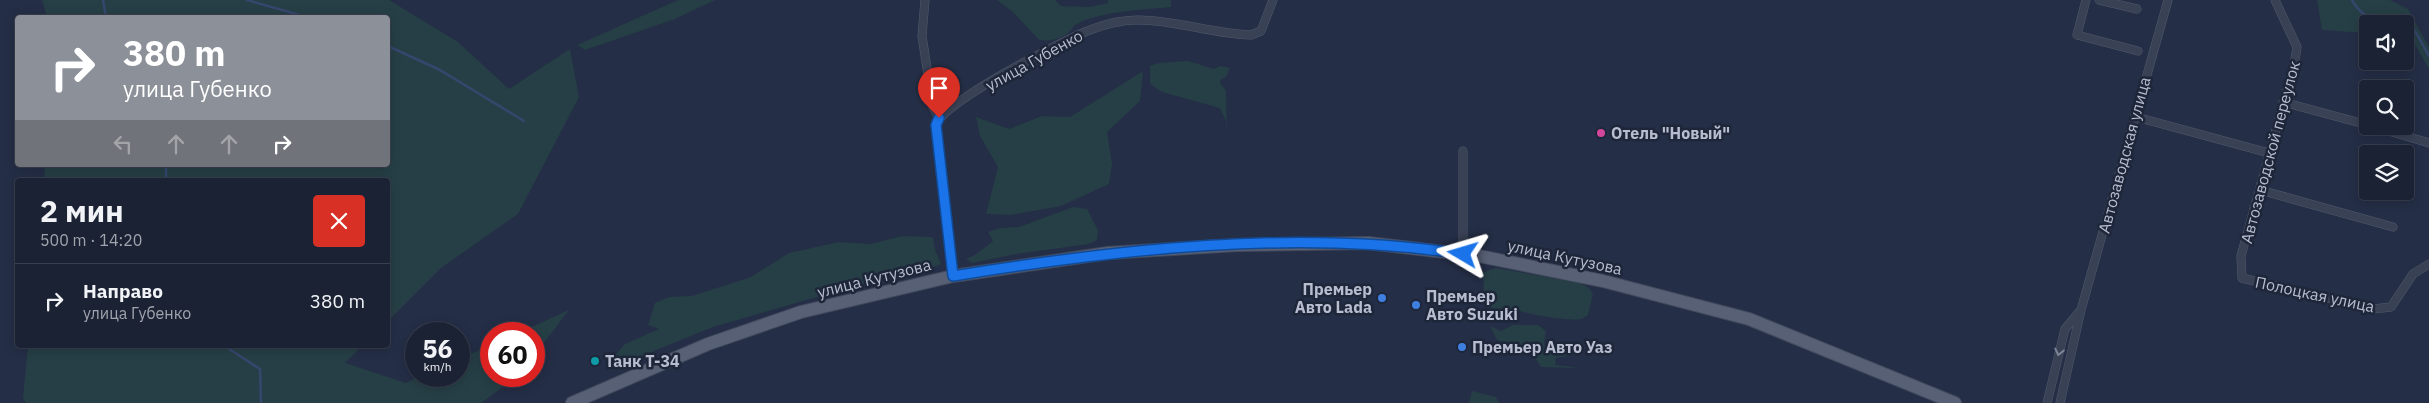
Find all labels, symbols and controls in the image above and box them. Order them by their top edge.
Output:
map controls [2359,15,2414,200]
button: sound [2359,15,2414,70]
street label: улица Губенко [982,25,1086,95]
text: 380 m [123,30,226,76]
icon: right [40,35,105,100]
street label: Автозаводской переулок [2236,58,2304,246]
pin [918,67,960,118]
text: улица Губенко [123,74,272,103]
icon: arrive [925,74,953,102]
street label: Автозаводская улица [2094,74,2155,235]
button: search [2359,80,2414,135]
place label: Отель "Новый" [1611,123,1730,143]
marker: Отель "Новый" [1595,127,1607,139]
icon: left [109,130,137,158]
icon: ahead [162,130,190,158]
icon: ahead [215,130,243,158]
icon: right [268,130,296,158]
button: layers [2359,145,2414,200]
text: 2 мин [40,191,124,230]
button: close [313,195,365,247]
position arrow [1436,227,1488,279]
text: 500 m · 14:20 [40,230,142,250]
street label: улица Кутузова [1506,235,1624,279]
street label: улица Кутузова [815,254,933,302]
street label: Полоцкая улица [2254,272,2377,316]
text: Направо [83,279,163,303]
place label: Премьер Авто Lada [1295,279,1372,317]
place label: Премьер Авто Suzuki [1426,286,1518,324]
icon: right [40,287,68,315]
text: 380 m [310,289,365,313]
marker: Премьер Авто Lada [1376,292,1388,304]
marker: Премьер Авто Suzuki [1410,299,1422,311]
text: улица Губенко [83,303,191,323]
speed limit sign: 60 [480,322,545,387]
text: 56 [422,332,453,365]
place label: Премьер Авто Уаз [1472,337,1612,357]
marker: Премьер Авто Уаз [1456,341,1468,353]
one-way arrow [2054,348,2065,357]
place label: Танк Т-34 [605,351,680,371]
marker: Танк Т-34 [589,355,601,367]
text: km/h [423,359,452,374]

